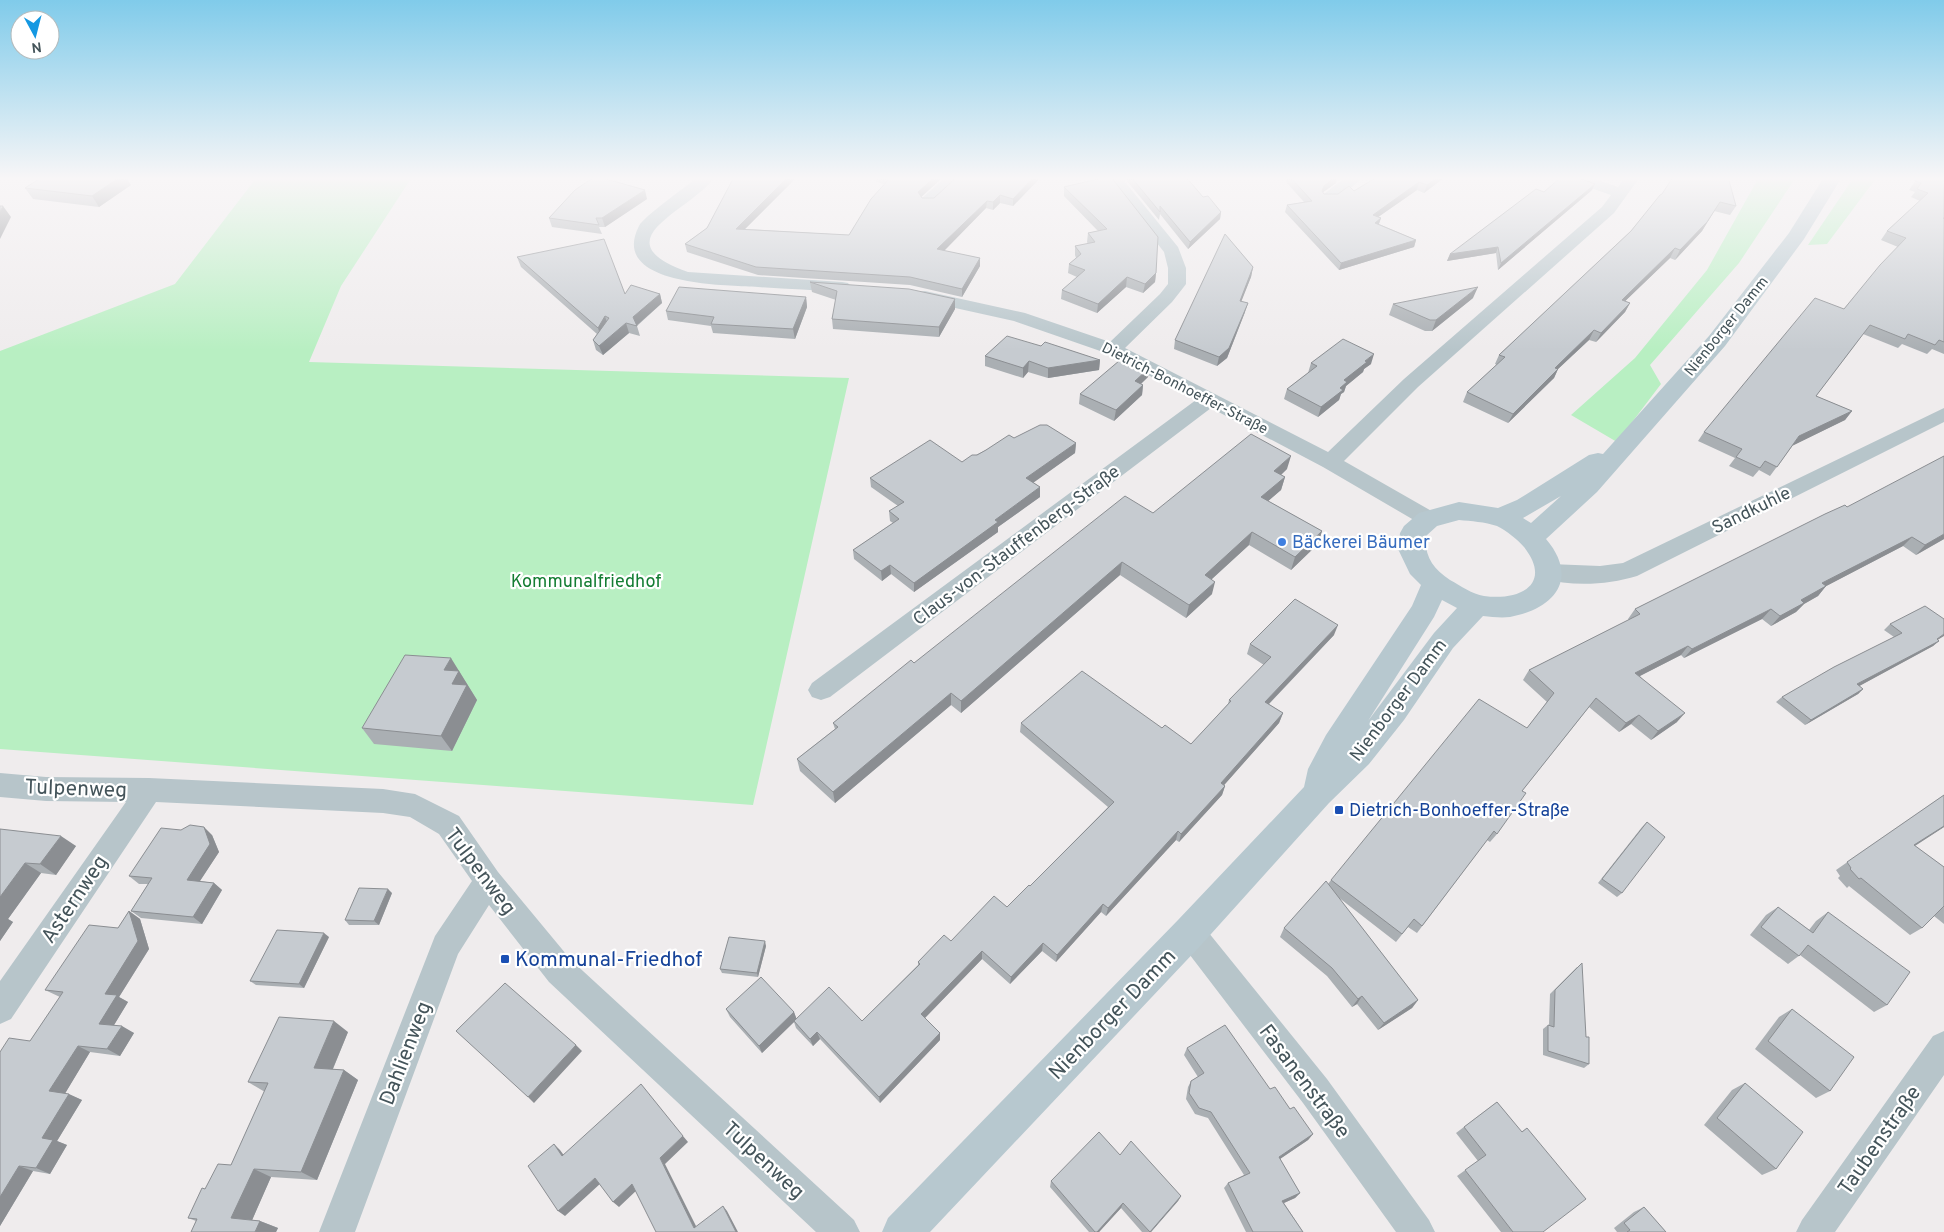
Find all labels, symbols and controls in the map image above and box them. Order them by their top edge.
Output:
north arrow [10,10,60,60]
text: N [30,37,42,55]
street label: Nienborger Damm [1681,273,1773,381]
street label: Dietrich-Bonhoeffer-Straße [1098,339,1271,440]
street label: Claus-von-Stauffenberg-Straße [909,461,1125,632]
street label: Sandkuhle [1708,482,1795,540]
place label: Bäckerei Bäumer [1292,532,1430,555]
marker: Bäckerei Bäumer [1276,536,1288,548]
park label: Kommunalfriedhof [511,571,661,594]
street label: Nienborger Damm [1346,635,1453,767]
street label: Tulpenweg [24,774,128,805]
place label: Dietrich-Bonhoeffer-Straße [1349,800,1570,823]
marker: Dietrich-Bonhoeffer-Straße [1333,804,1345,816]
street label: Tulpenweg [438,823,521,921]
street label: Asternweg [36,850,115,949]
street label: Nienborger Damm [1043,944,1183,1086]
place label: Kommunal-Friedhof [515,947,702,974]
marker: Kommunal-Friedhof [499,953,511,965]
street label: Dahlienweg [374,998,439,1109]
street label: Fasanenstraße [1252,1019,1356,1144]
street label: Taubenstraße [1833,1081,1928,1201]
street label: Tulpenweg [716,1116,810,1206]

